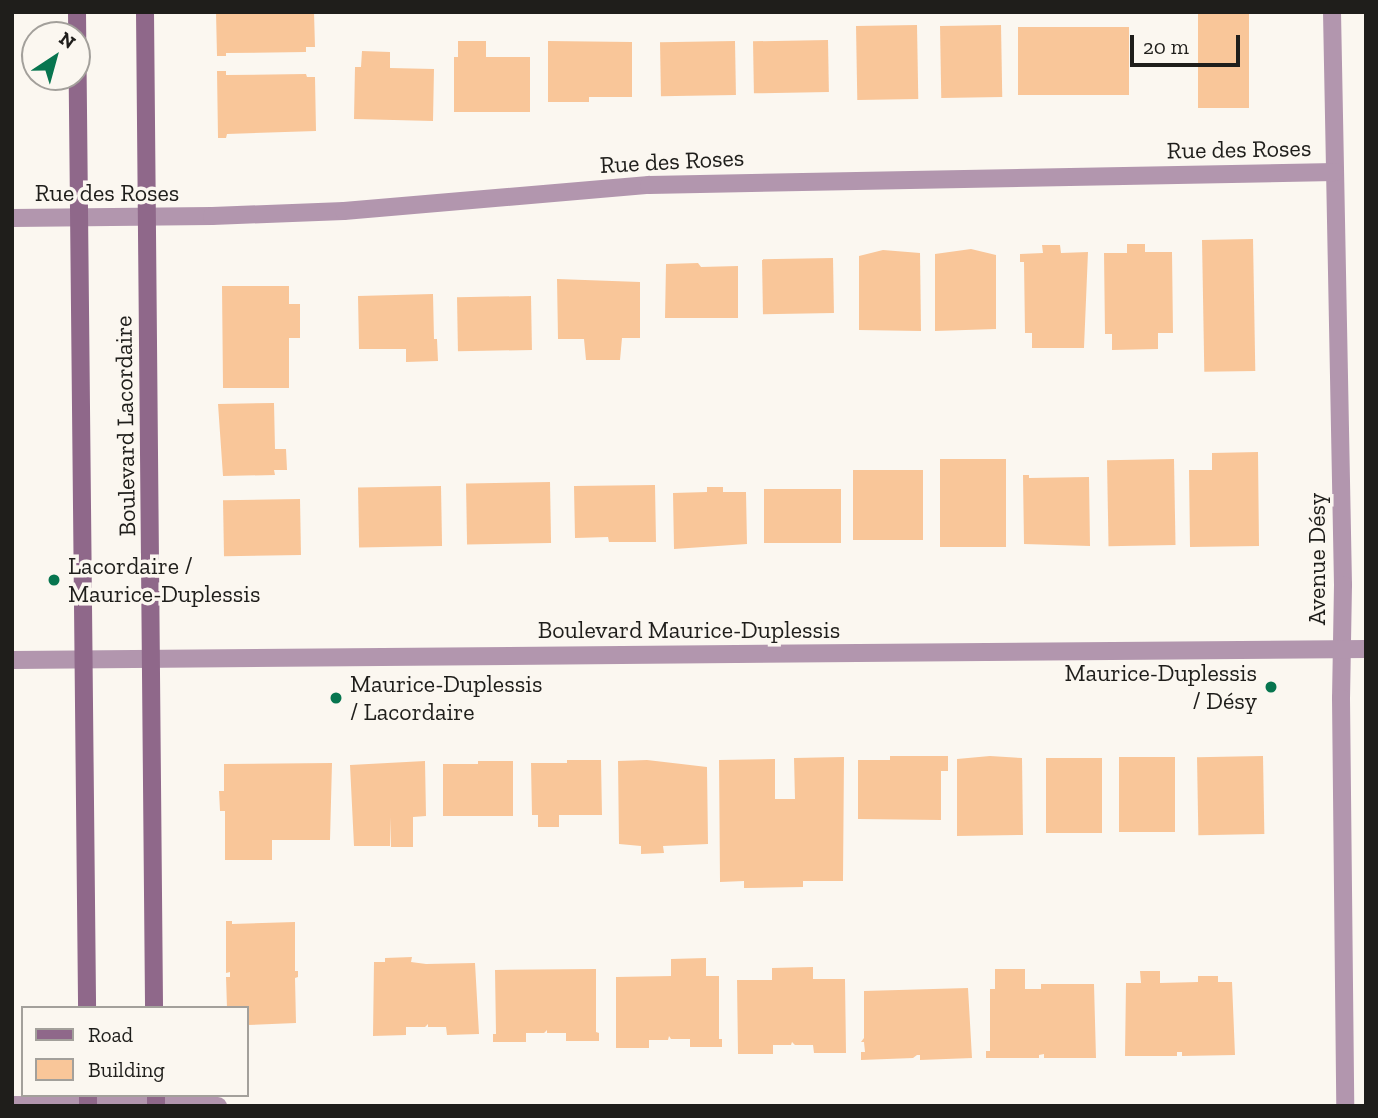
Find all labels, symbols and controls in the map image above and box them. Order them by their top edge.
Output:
north arrow [21,21,91,91]
scale bar [1133,21,1243,65]
text: N [55,27,80,54]
text: 20 m [1143,34,1189,59]
street label: Rue des Roses [1166,133,1312,165]
street label: Rue des Roses [599,143,745,179]
street label: Rue des Roses [35,179,179,207]
street label: Boulevard Lacordaire [109,315,141,537]
street label: Avenue Désy [1303,493,1331,625]
place label: Lacordaire / Maurice-Duplessis [68,552,260,608]
marker: Lacordaire / Maurice-Duplessis [46,572,62,588]
street label: Boulevard Maurice-Duplessis [538,616,840,644]
place label: Maurice-Duplessis / Désy [1065,659,1257,715]
place label: Maurice-Duplessis / Lacordaire [350,670,542,726]
marker: Maurice-Duplessis / Désy [1263,679,1279,695]
marker: Maurice-Duplessis / Lacordaire [328,690,344,706]
legend [21,1006,248,1097]
text: Road [88,1022,133,1047]
text: Building [88,1057,165,1082]

